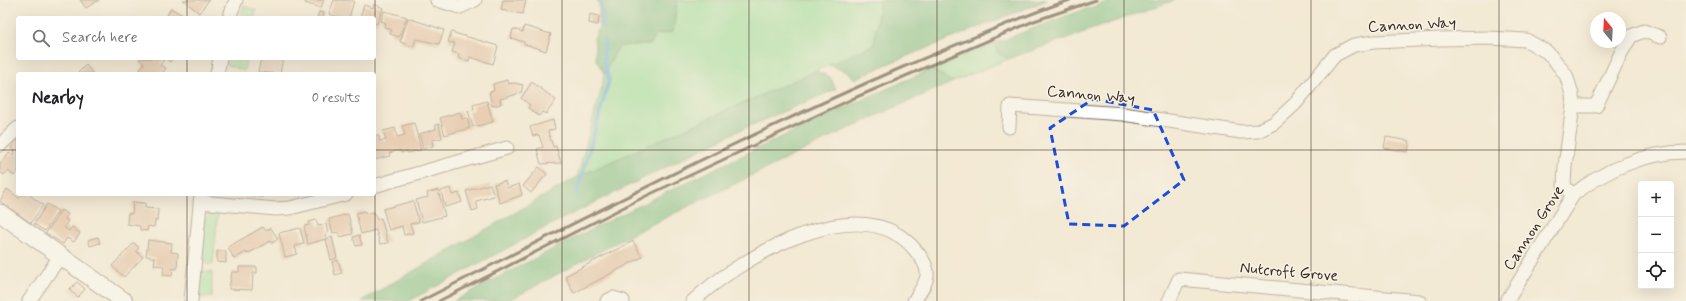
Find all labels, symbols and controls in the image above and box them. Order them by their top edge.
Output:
street label: Cannon Way [1367,12,1457,38]
north arrow [1590,12,1626,48]
search box [16,16,376,60]
icon: search [30,27,52,49]
text: Search here [62,28,138,48]
street label: Cannon Way [1046,81,1136,109]
text: Nearby [32,87,84,109]
text: 0 results [312,90,360,107]
street label: Cannon Grove [1499,181,1569,275]
map controls [1638,181,1674,289]
button: + [1638,181,1674,217]
button: − [1638,217,1674,253]
button: locate [1638,253,1674,289]
street label: Nutcroft Grove [1239,257,1339,287]

